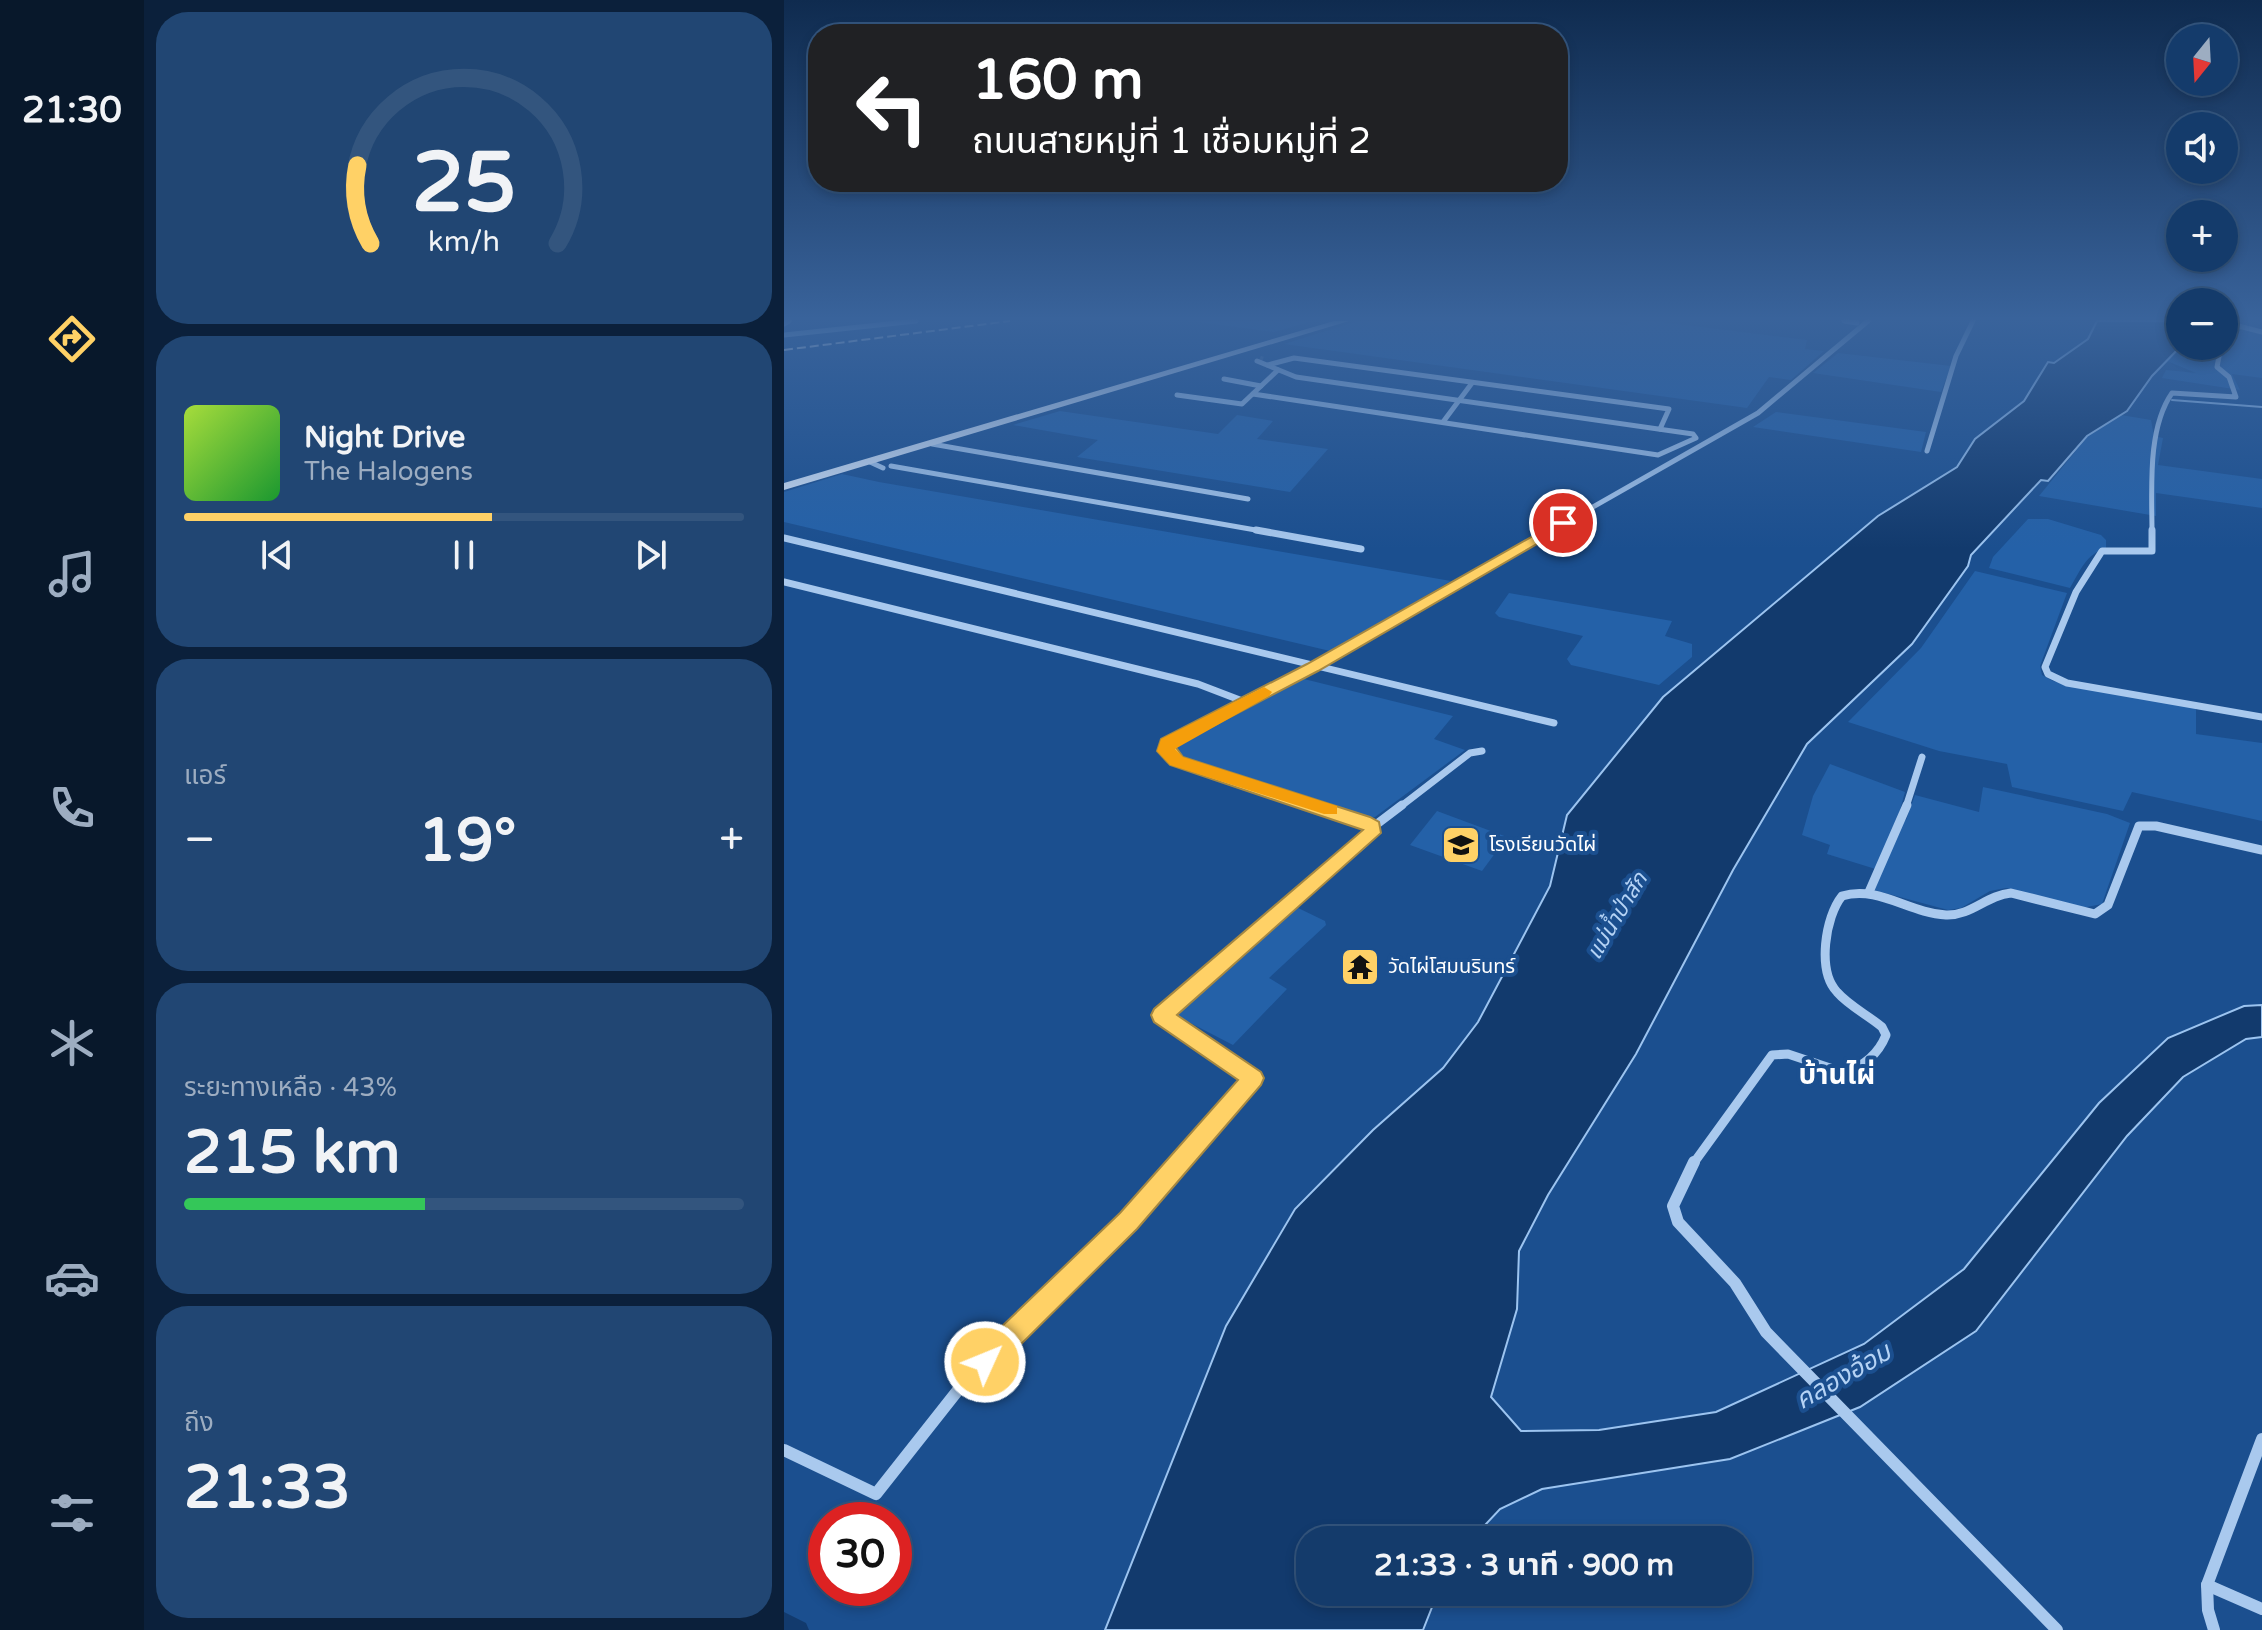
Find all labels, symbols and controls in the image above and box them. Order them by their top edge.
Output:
north arrow [2166,24,2238,96]
map controls [2166,24,2238,360]
text: 160 m [972,47,1143,114]
icon: left [840,56,944,160]
text: 21:30 [22,89,122,132]
button: sound [2166,112,2238,184]
text: ถนนสายหมู่ที่ 1 เชื่อมหมู่ที่ 2 [972,120,1371,163]
text: 25 [412,133,516,233]
button: + [2166,200,2238,272]
text: km/h [428,225,500,259]
button: − [2166,288,2238,360]
icon: directions [44,311,100,367]
text: Night Drive [304,419,465,456]
text: The Halogens [304,456,473,487]
pin [1529,489,1597,557]
icon: arrive [1541,501,1585,545]
icon: previous [255,533,299,577]
icon: pause [442,533,486,577]
icon: next [629,533,673,577]
icon: music [44,546,100,602]
text: แอร์ [184,760,226,791]
icon: phone [44,780,100,836]
text: 19° [418,805,516,877]
text: − [184,814,215,867]
text: + [719,814,744,867]
school or university icon: โรงเรียนวัดไผ่ [1440,824,1482,866]
place label: โรงเรียนวัดไผ่ [1489,833,1596,857]
water label: แม่น้ำป่าสัก [1578,866,1653,964]
temple icon: วัดไผ่โสมนรินทร์ [1339,946,1381,988]
place label: วัดไผ่โสมนรินทร์ [1388,955,1516,979]
icon: climate [44,1015,100,1071]
district label: บ้านไผ่ [1799,1058,1875,1092]
text: ระยะทางเหลือ · 43% [184,1072,397,1103]
text: 215 km [184,1117,400,1189]
icon: car [44,1250,100,1306]
position arrow [943,1320,1027,1404]
water label: คลองอ้อม [1790,1335,1898,1416]
text: ถึง [184,1407,214,1438]
text: 21:33 [184,1452,350,1524]
icon: filters [44,1485,100,1541]
speed limit sign: 30 [808,1502,912,1606]
text: 21:33 · 3 นาที · 900 m [1374,1547,1674,1584]

